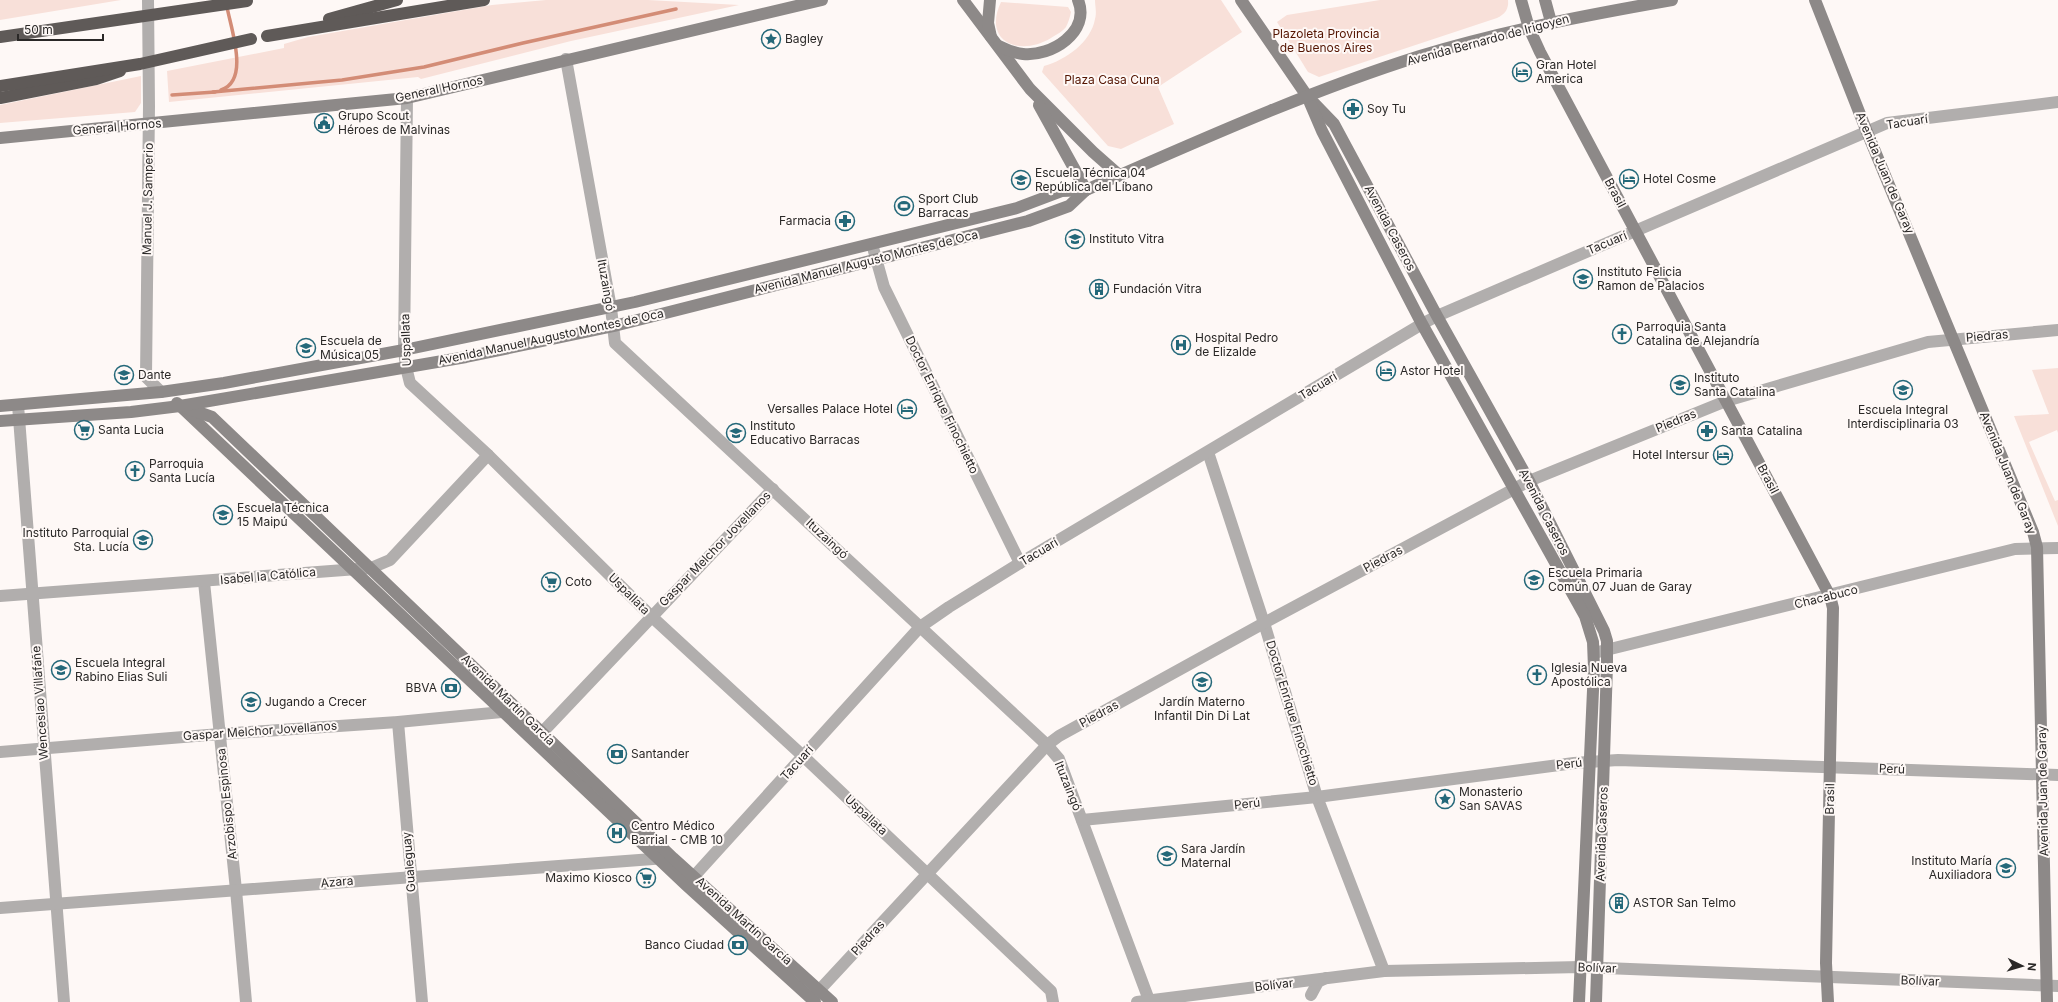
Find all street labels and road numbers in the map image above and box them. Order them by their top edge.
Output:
street label: Avenida Bernardo de Irigoyen [1405,11,1571,68]
street label: General Hornos [394,72,484,105]
street label: Avenida Juan de Garay [1853,110,1918,236]
street label: Tacuarí [1885,111,1929,132]
street label: General Hornos [72,115,162,138]
street label: Manuel J. Samperio [139,143,156,255]
street label: Brasil [1601,175,1629,210]
street label: Avenida Caseros [1361,182,1419,273]
street label: Avenida Manuel Augusto Montes de Oca [752,226,979,297]
street label: Tacuarí [1585,227,1629,258]
street label: Ituzaingó [595,258,618,312]
street label: Avenida Manuel Augusto Montes de Oca [437,305,665,368]
street label: Uspallata [397,313,414,367]
street label: Piedras [1965,326,2009,345]
street label: Doctor Enrique Finochietto [903,334,982,476]
street label: Tacuarí [1296,368,1340,403]
street label: Piedras [1653,406,1698,435]
street label: Avenida Juan de Garay [1977,409,2040,537]
street label: Brasil [1754,461,1782,496]
street label: Avenida Caseros [1516,466,1573,558]
street label: Gaspar Melchor Jovellanos [656,488,774,609]
street label: Ituzaingó [803,515,852,562]
street label: Tacuarí [1017,534,1061,569]
street label: Piedras [1360,542,1405,575]
street label: Isabel la Católica [219,564,316,587]
street label: Uspallata [605,570,653,618]
street label: Chacabuco [1793,581,1859,612]
street label: Doctor Enrique Finochietto [1263,638,1322,787]
street label: Wenceslao Villafañe [28,645,51,761]
street label: Avenida Martín García [458,651,558,748]
street label: Piedras [1077,697,1121,730]
street label: Gaspar Melchor Jovellanos [182,718,337,743]
street label: Avenida Juan de Garay [2034,725,2051,857]
street label: Tacuarí [777,742,816,783]
street label: Arzobispo Espinosa [213,748,240,861]
street label: Perú [1555,755,1583,772]
street label: Ituzaingó [1052,759,1085,813]
street label: Perú [1879,761,1905,776]
street label: Brasil [1822,783,1837,815]
street label: Avenida Caseros [1592,786,1611,882]
street label: Uspallata [842,791,891,838]
street label: Perú [1233,795,1261,812]
street label: Gualeguay [398,831,419,893]
street label: Azara [320,873,354,890]
street label: Avenida Martín García [693,873,796,968]
street label: Piedras [848,917,888,958]
street label: Bolívar [1577,959,1617,976]
street label: Bolívar [1900,972,1940,989]
street label: Bolívar [1254,975,1295,994]

